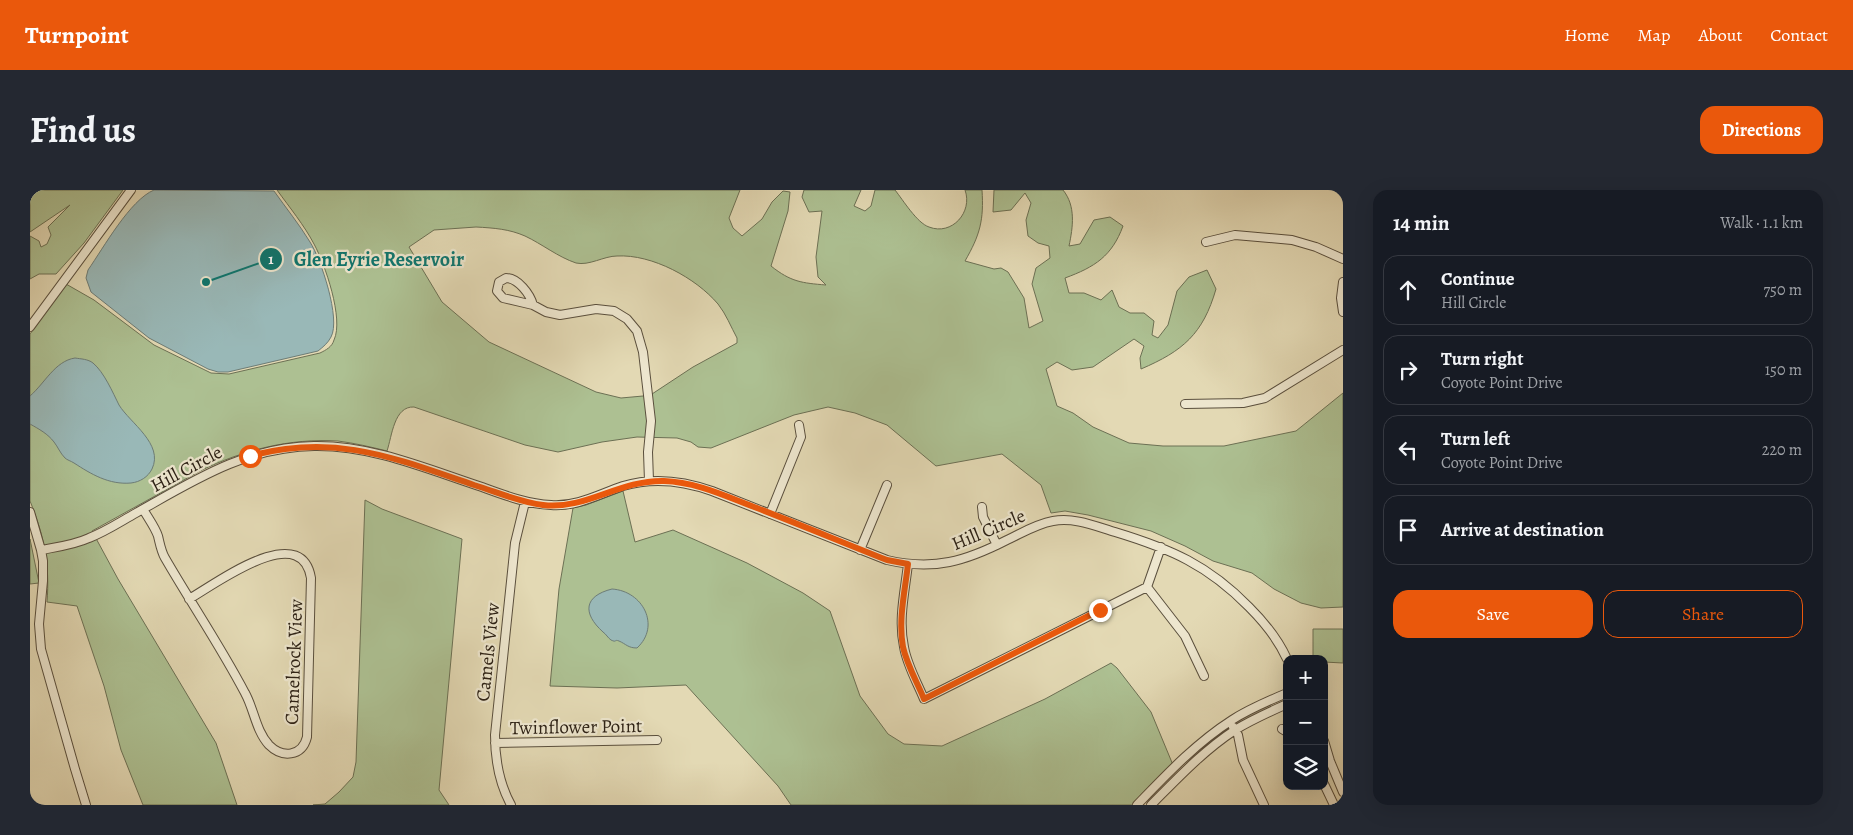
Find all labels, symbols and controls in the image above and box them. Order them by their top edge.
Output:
text: Turnpoint [25,19,129,51]
text: Home [1564,23,1609,47]
text: Map [1637,23,1670,47]
text: About [1698,23,1742,47]
text: Contact [1770,23,1828,47]
text: Find us [30,106,136,154]
button: Directions [1700,106,1823,154]
text: 14 min [1393,209,1450,237]
text: Walk · 1.1 km [1720,212,1803,234]
callout: Glen Eyrie Reservoir [259,241,474,276]
text: Glen Eyrie Reservoir [294,246,464,273]
text: 1 [268,249,274,269]
text: Continue [1441,266,1515,292]
icon: ahead [1394,276,1422,304]
text: 750 m [1763,279,1802,301]
text: Hill Circle [1441,292,1506,314]
text: Turn right [1441,346,1523,372]
icon: right [1394,356,1422,384]
text: 150 m [1765,359,1802,381]
text: Coyote Point Drive [1441,372,1563,394]
text: Turn left [1441,426,1510,452]
icon: left [1394,436,1422,464]
street label: Hill Circle [146,439,227,499]
text: 220 m [1762,439,1802,461]
route start [239,445,262,468]
text: Coyote Point Drive [1441,452,1563,474]
street label: Hill Circle [948,503,1029,557]
icon: arrive [1394,516,1422,544]
text: Arrive at destination [1441,517,1604,543]
button: Save [1393,590,1593,638]
button: Share [1603,590,1803,638]
street label: Camelrock View [279,598,309,725]
route end [1089,599,1112,622]
street label: Camels View [470,601,506,703]
map controls [1283,655,1328,790]
button: + [1283,655,1328,700]
button: − [1283,700,1328,745]
street label: Twinflower Point [510,713,642,741]
button: layers [1283,745,1328,790]

